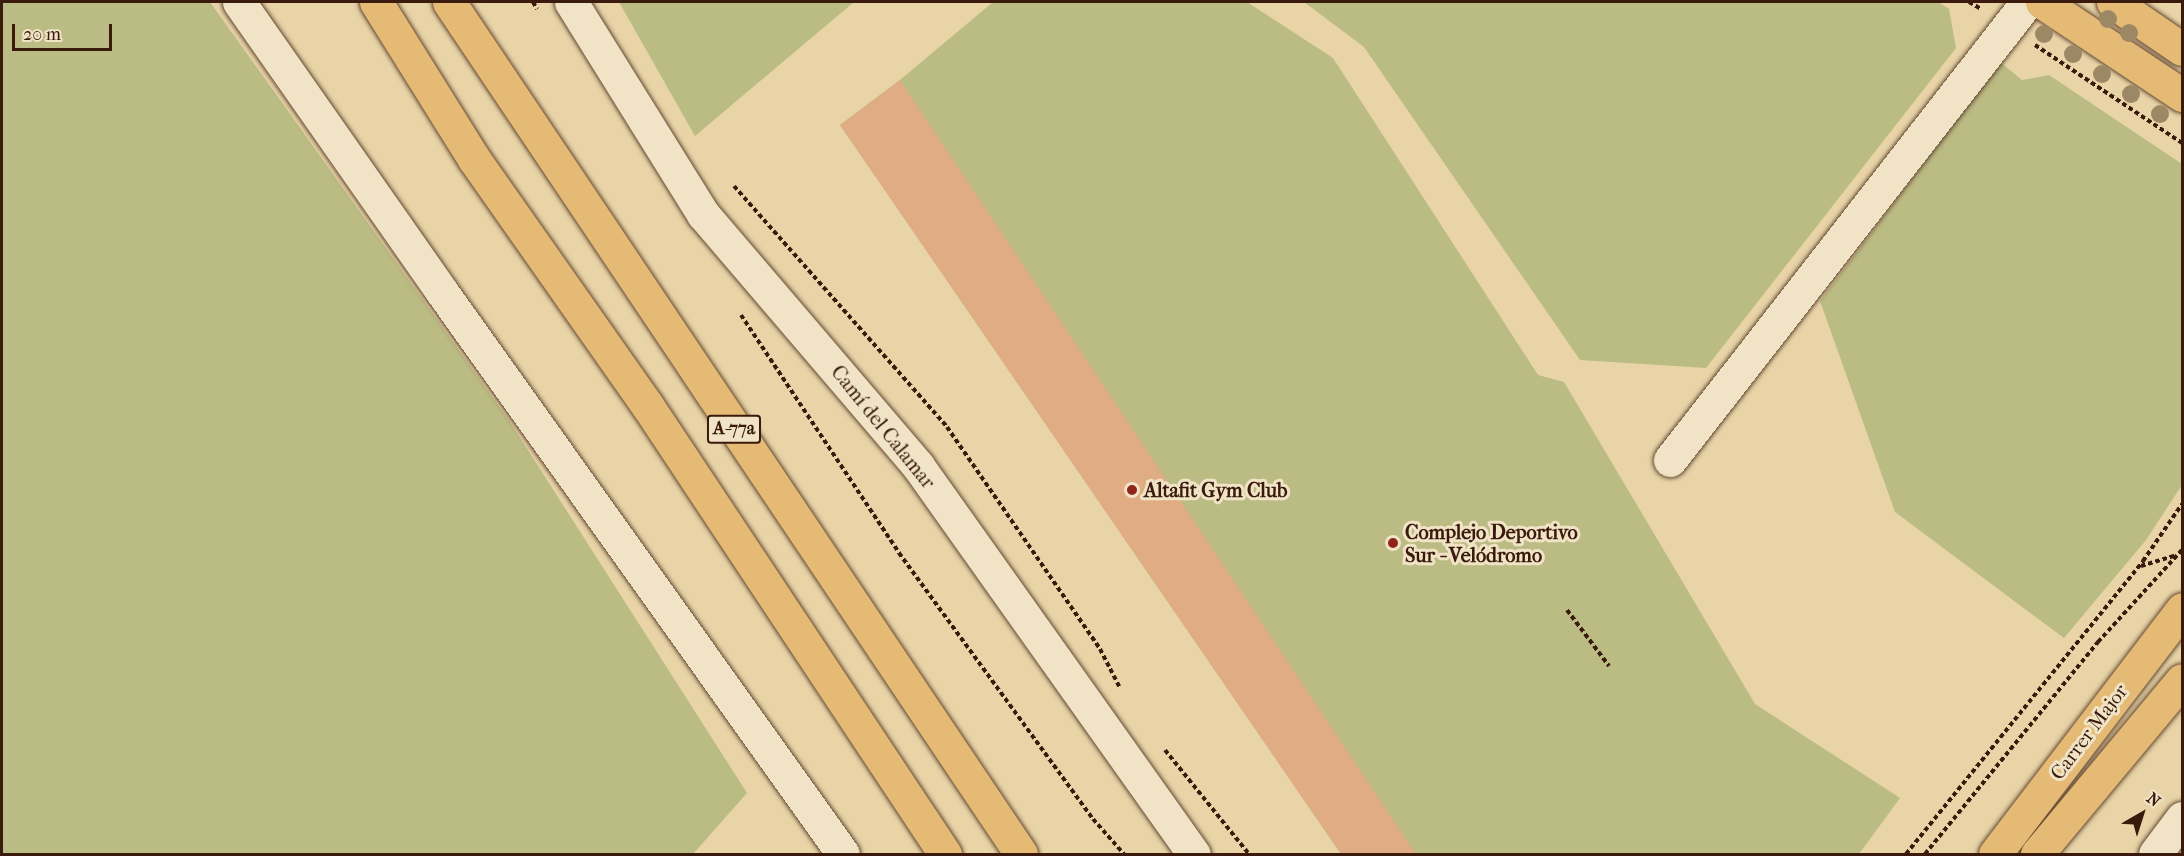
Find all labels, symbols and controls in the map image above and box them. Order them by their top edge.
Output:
scale bar [15,12,116,50]
text: 20 m [23,24,61,45]
street label: Camí del Calamar [826,360,940,494]
road number: A-77a [706,414,762,444]
place label: Altafit Gym Club [1144,478,1287,502]
marker: Altafit Gym Club [1125,483,1139,497]
place label: Complejo Deportivo Sur - Velódromo [1405,520,1578,567]
marker: Complejo Deportivo Sur - Velódromo [1386,536,1400,550]
street label: Carrer Major [2045,679,2133,785]
north arrow [2112,784,2172,844]
text: N [2143,788,2164,811]

